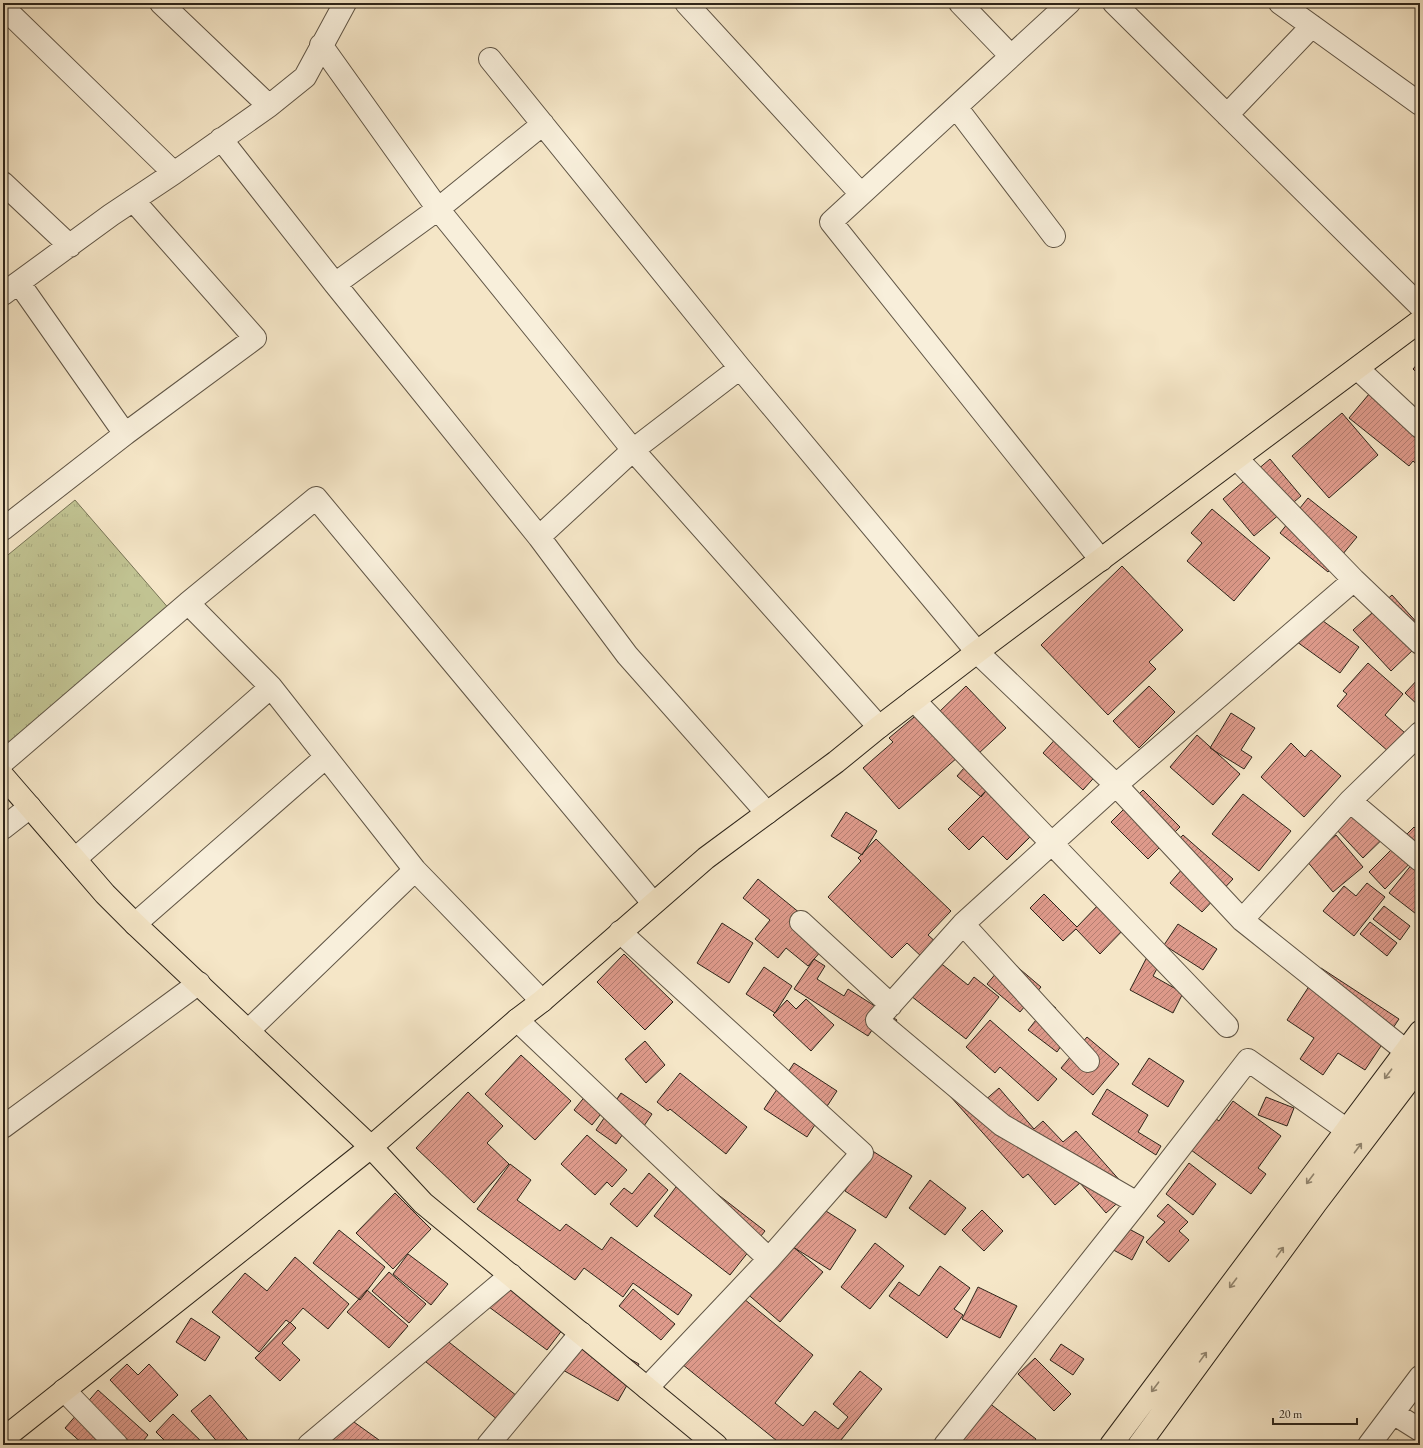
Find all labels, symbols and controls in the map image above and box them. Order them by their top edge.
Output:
one-way arrow [1384,1069,1392,1080]
one-way arrow [1353,1143,1362,1154]
one-way arrow [1306,1173,1315,1184]
one-way arrow [1276,1247,1284,1258]
one-way arrow [1228,1277,1237,1288]
one-way arrow [1199,1352,1207,1363]
one-way arrow [1150,1381,1159,1392]
scale bar [1273,1400,1357,1426]
text: 20 m [1279,1406,1303,1422]

